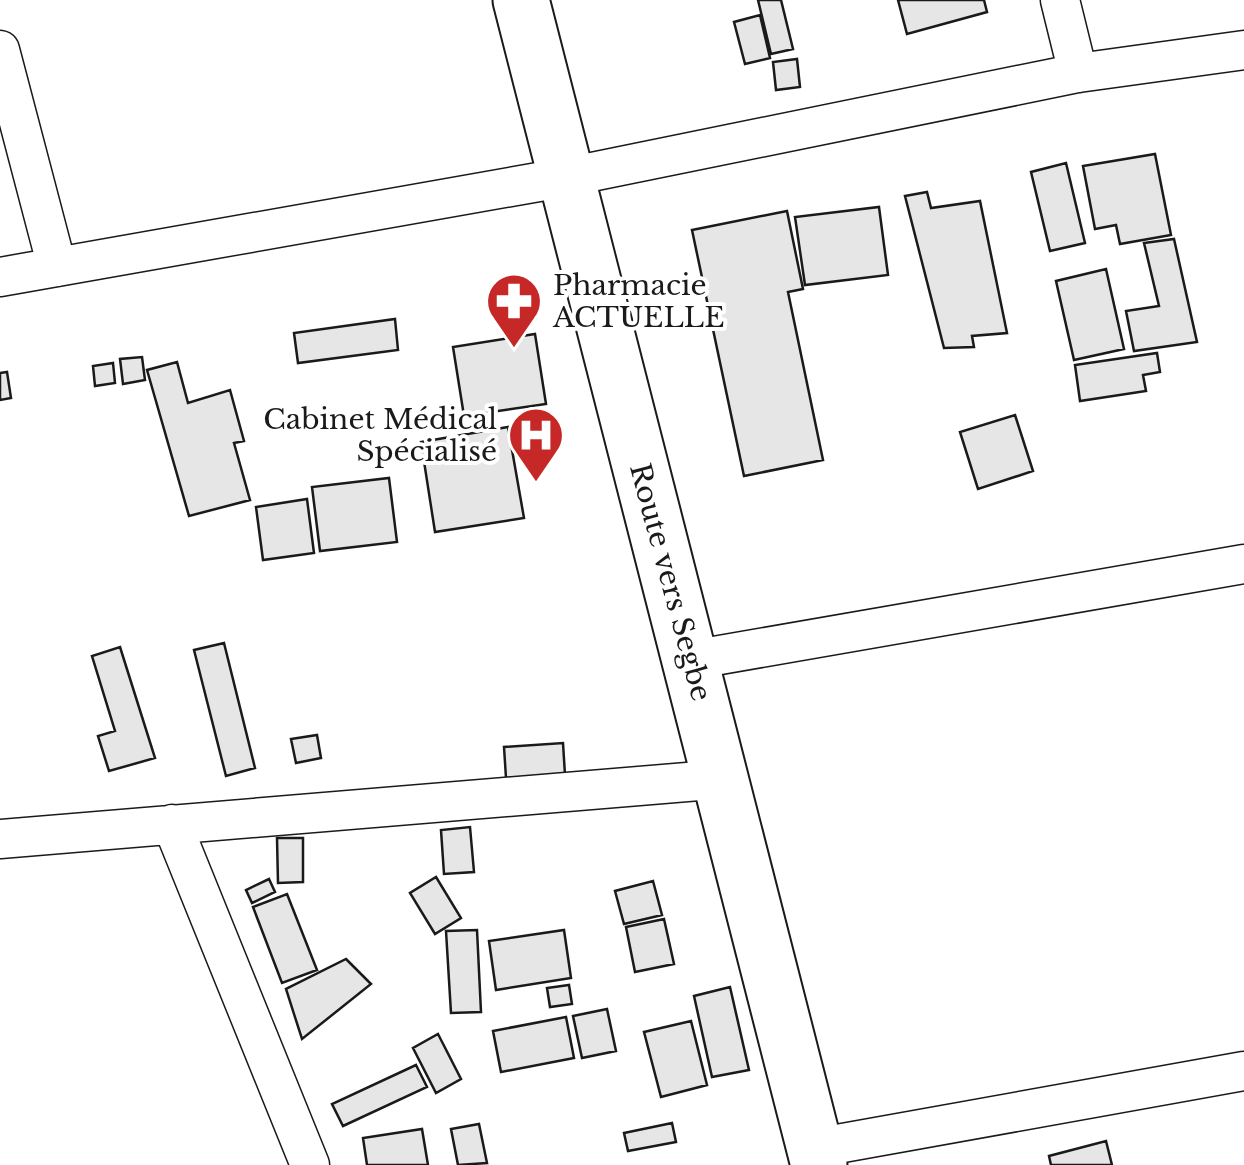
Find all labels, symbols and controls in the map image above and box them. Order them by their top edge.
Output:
place label: Pharmacie ACTUELLE [552,268,724,335]
pharmacy icon: Pharmacie ACTUELLE [484,271,544,350]
place label: Cabinet Médical Spécialisé [263,402,497,469]
hospital icon: Cabinet Médical Spécialisé [506,405,566,484]
street label: Route vers Segbe [622,459,719,705]

